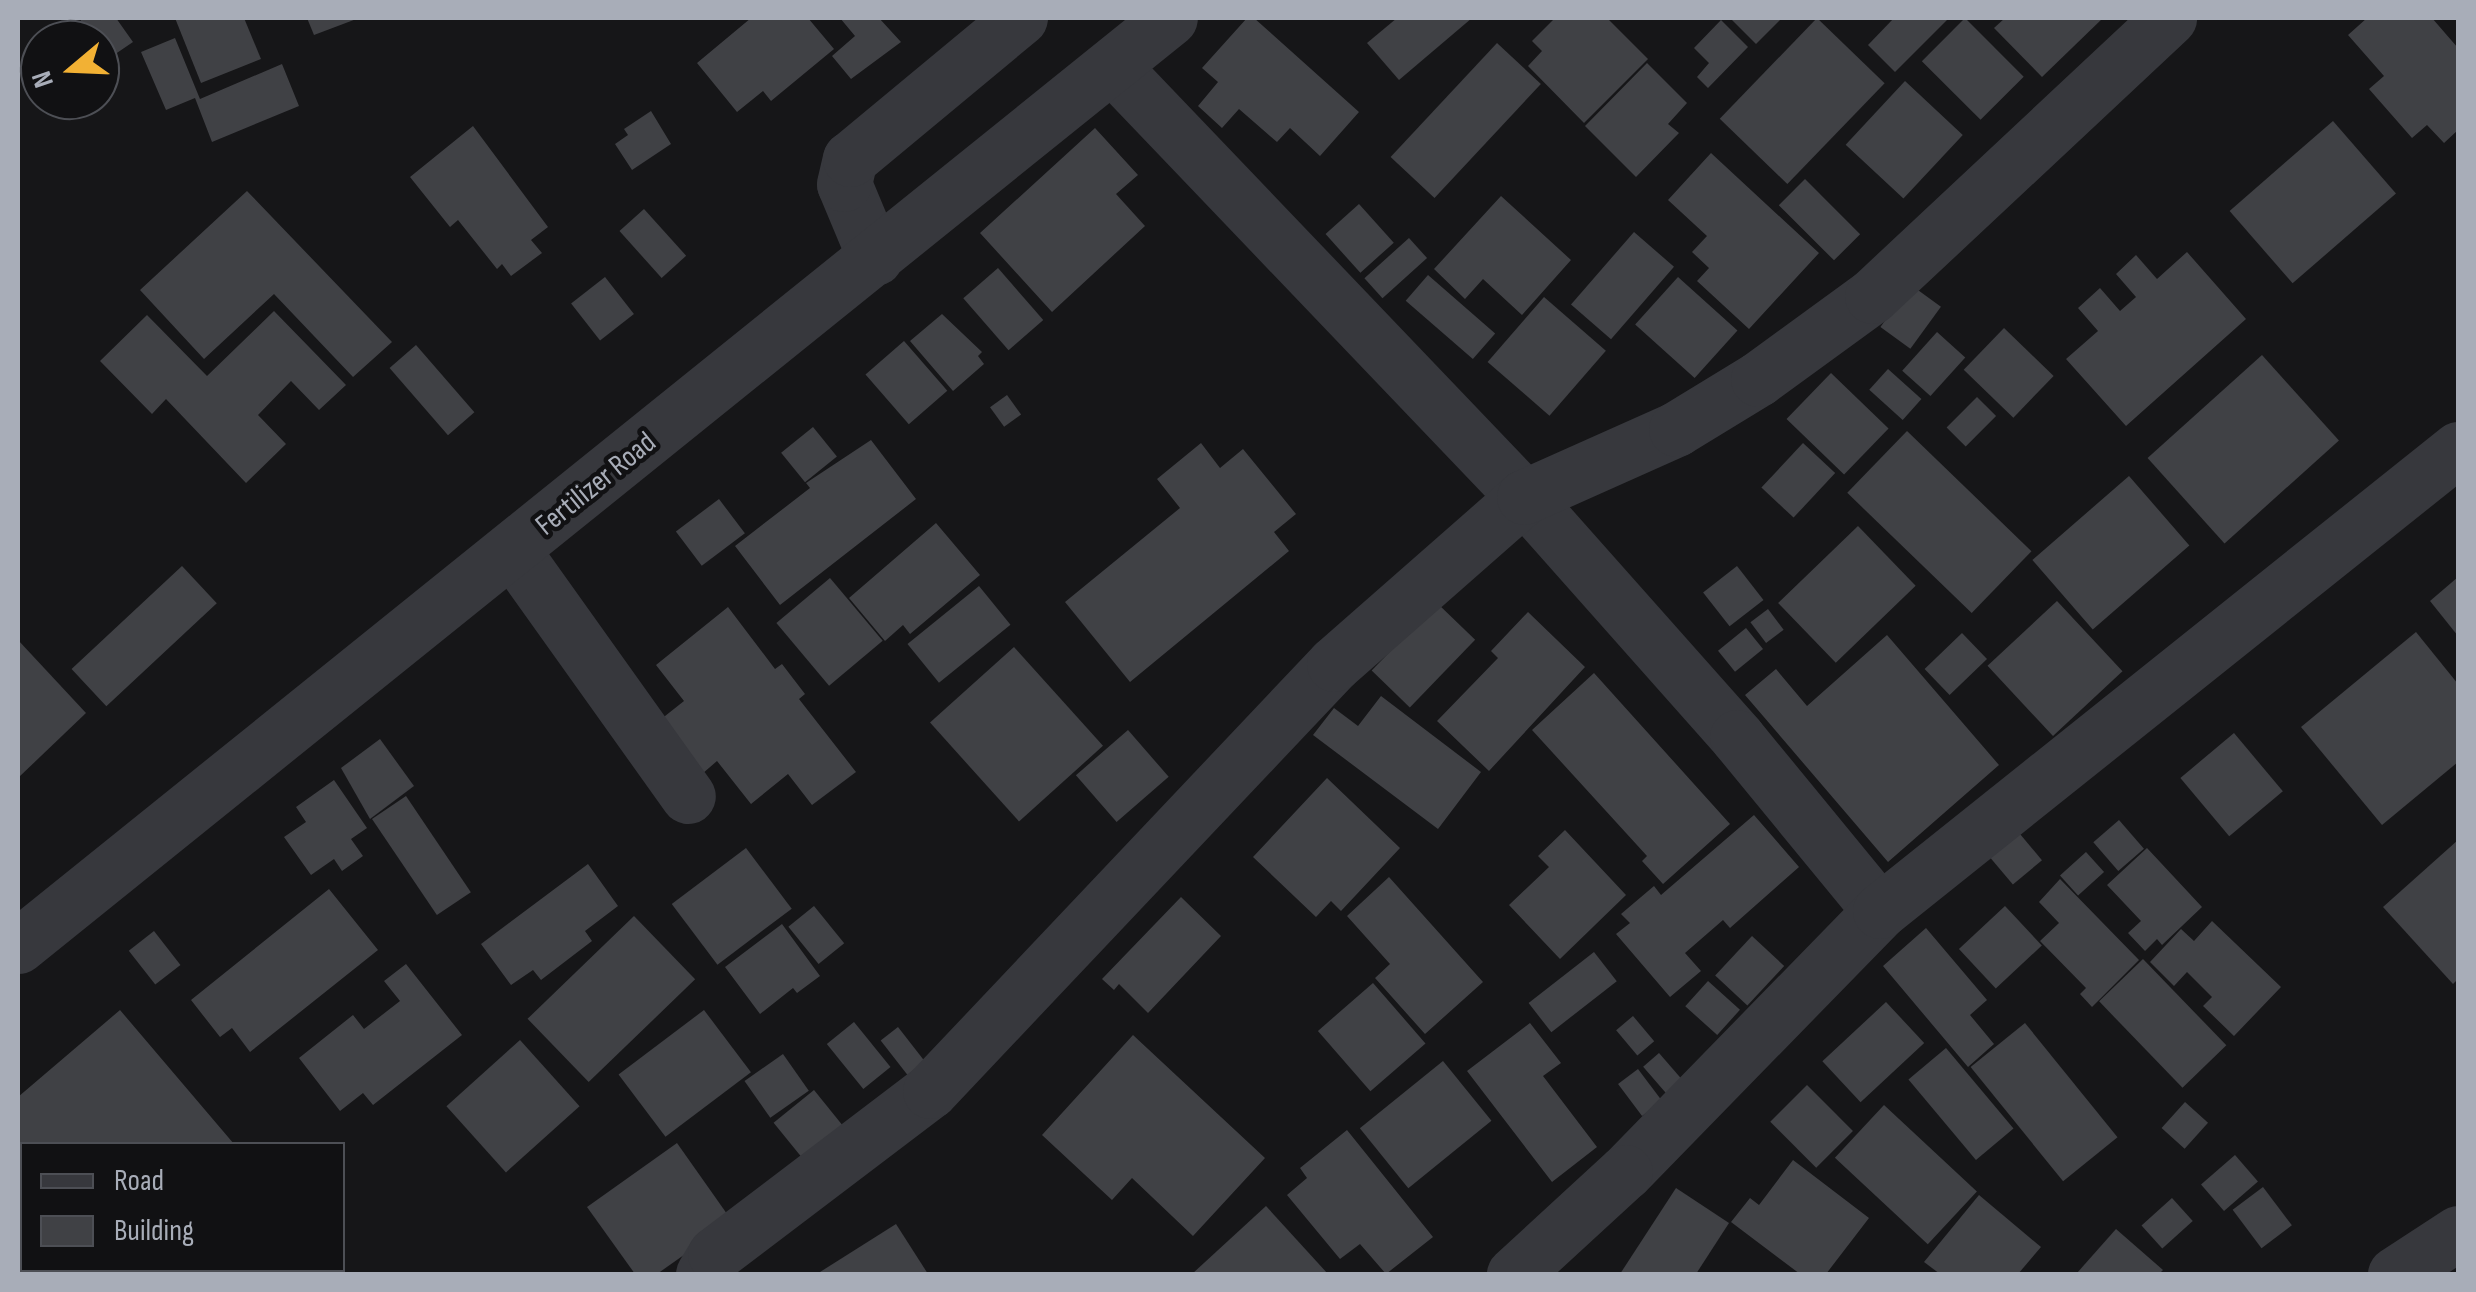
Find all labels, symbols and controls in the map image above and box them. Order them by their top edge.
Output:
north arrow [20,20,120,120]
text: N [25,67,61,92]
street label: Fertilizer Road [529,425,663,543]
legend [20,1142,345,1272]
text: Road [114,1163,164,1199]
text: Building [114,1213,194,1249]

